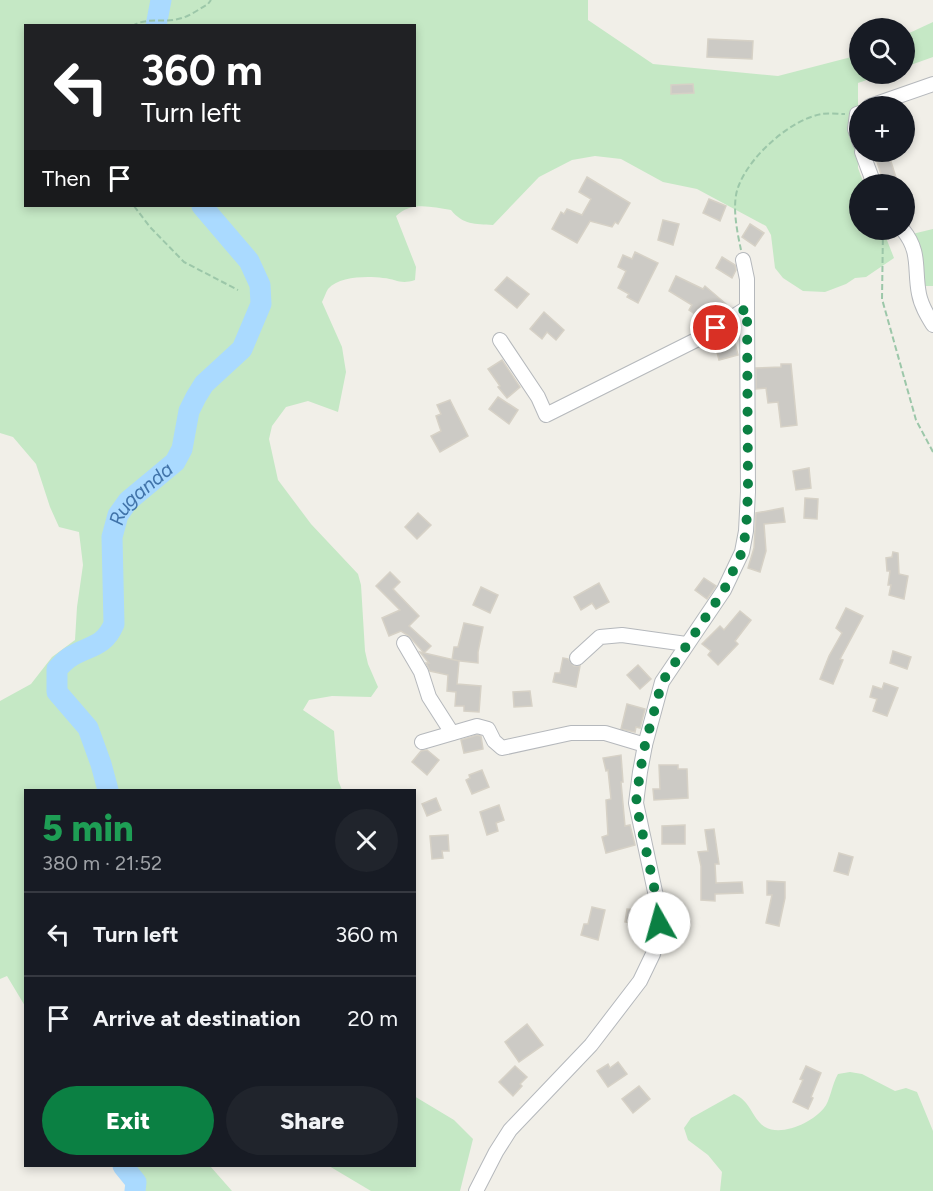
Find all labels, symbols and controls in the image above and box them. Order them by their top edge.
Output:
map controls [849,18,915,240]
button: search [849,18,915,84]
text: 360 m [141,45,263,96]
icon: left [42,48,120,126]
text: Turn left [141,96,241,129]
button: + [849,96,915,162]
icon: arrive [103,162,136,195]
text: Then [42,165,91,192]
button: − [849,174,915,240]
pin [690,302,741,353]
icon: arrive [699,311,732,344]
water label: Ruganda [104,457,178,528]
text: 5 min [42,807,134,850]
button: close [335,809,398,872]
text: 380 m · 21:52 [42,851,162,875]
position arrow [627,891,691,955]
icon: left [42,918,75,951]
text: Turn left [93,921,179,948]
text: 360 m [335,921,398,948]
icon: arrive [42,1002,75,1035]
text: Arrive at destination [93,1005,301,1032]
text: 20 m [347,1005,398,1032]
button: Exit [42,1086,214,1155]
button: Share [226,1086,398,1155]

